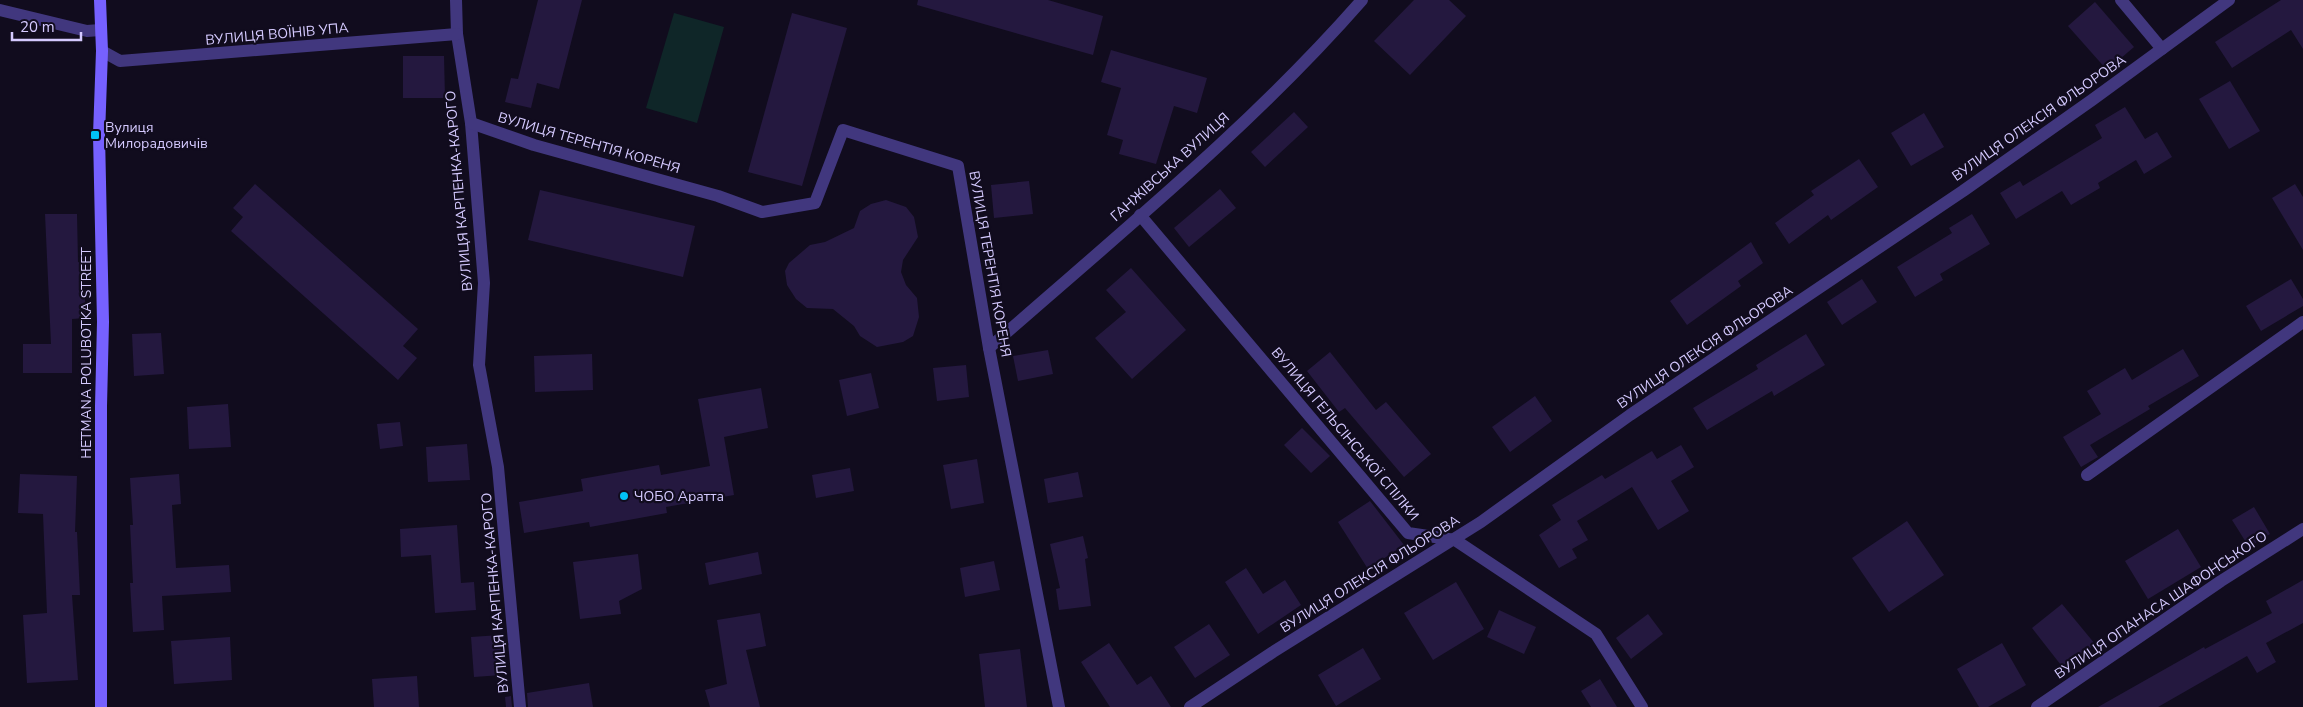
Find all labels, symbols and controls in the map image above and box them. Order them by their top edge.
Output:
scale bar [12,10,81,42]
text: 20 m [20,17,55,37]
street label: ВУЛИЦЯ ВОЇНІВ УПА [205,18,349,50]
street label: ВУЛИЦЯ ОЛЕКСІЯ ФЛЬОРОВА [1948,51,2130,185]
street label: ВУЛИЦЯ КАРПЕНКА-КАРОГО [441,90,477,292]
street label: ВУЛИЦЯ ТЕРЕНТІЯ КОРЕНЯ [496,108,682,178]
street label: ГАНЖІВСЬКА ВУЛИЦЯ [1106,108,1234,226]
place label: Вулиця Милорадовичів [105,118,208,153]
marker: Вулиця Милорадовичів [89,129,101,141]
street label: ВУЛИЦЯ ТЕРЕНТІЯ КОРЕНЯ [964,169,1016,359]
street label: HETMANA POLUBOTKA STREET [77,247,96,459]
street label: ВУЛИЦЯ ОЛЕКСІЯ ФЛЬОРОВА [1613,281,1797,413]
street label: ВУЛИЦЯ ГЕЛЬСІНСЬКОЇ СПІЛКИ [1267,343,1423,525]
place label: ЧОБО Аратта [634,487,724,506]
marker: ЧОБО Аратта [618,490,630,502]
street label: ВУЛИЦЯ КАРПЕНКА-КАРОГО [477,492,513,694]
street label: ВУЛИЦЯ ОЛЕКСІЯ ФЛЬОРОВА [1277,511,1463,637]
street label: ВУЛИЦЯ ОПАНАСА ШАФОНСЬКОГО [2051,527,2271,683]

